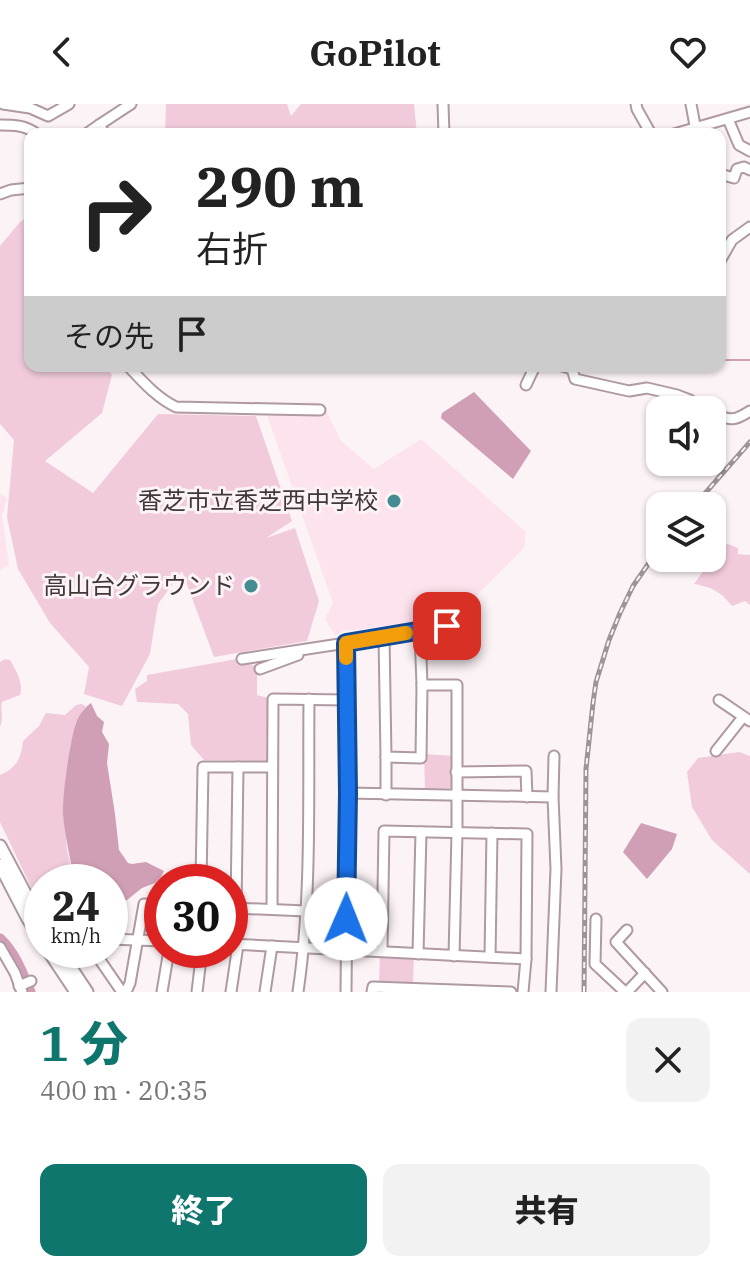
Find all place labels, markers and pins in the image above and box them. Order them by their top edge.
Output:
place label: 香芝市立香芝西中学校 [138,484,378,516]
marker: 香芝市立香芝西中学校 [385,492,403,510]
place label: 高山台グラウンド [43,569,235,601]
marker: 高山台グラウンド [242,577,260,595]
pin [413,592,481,660]

